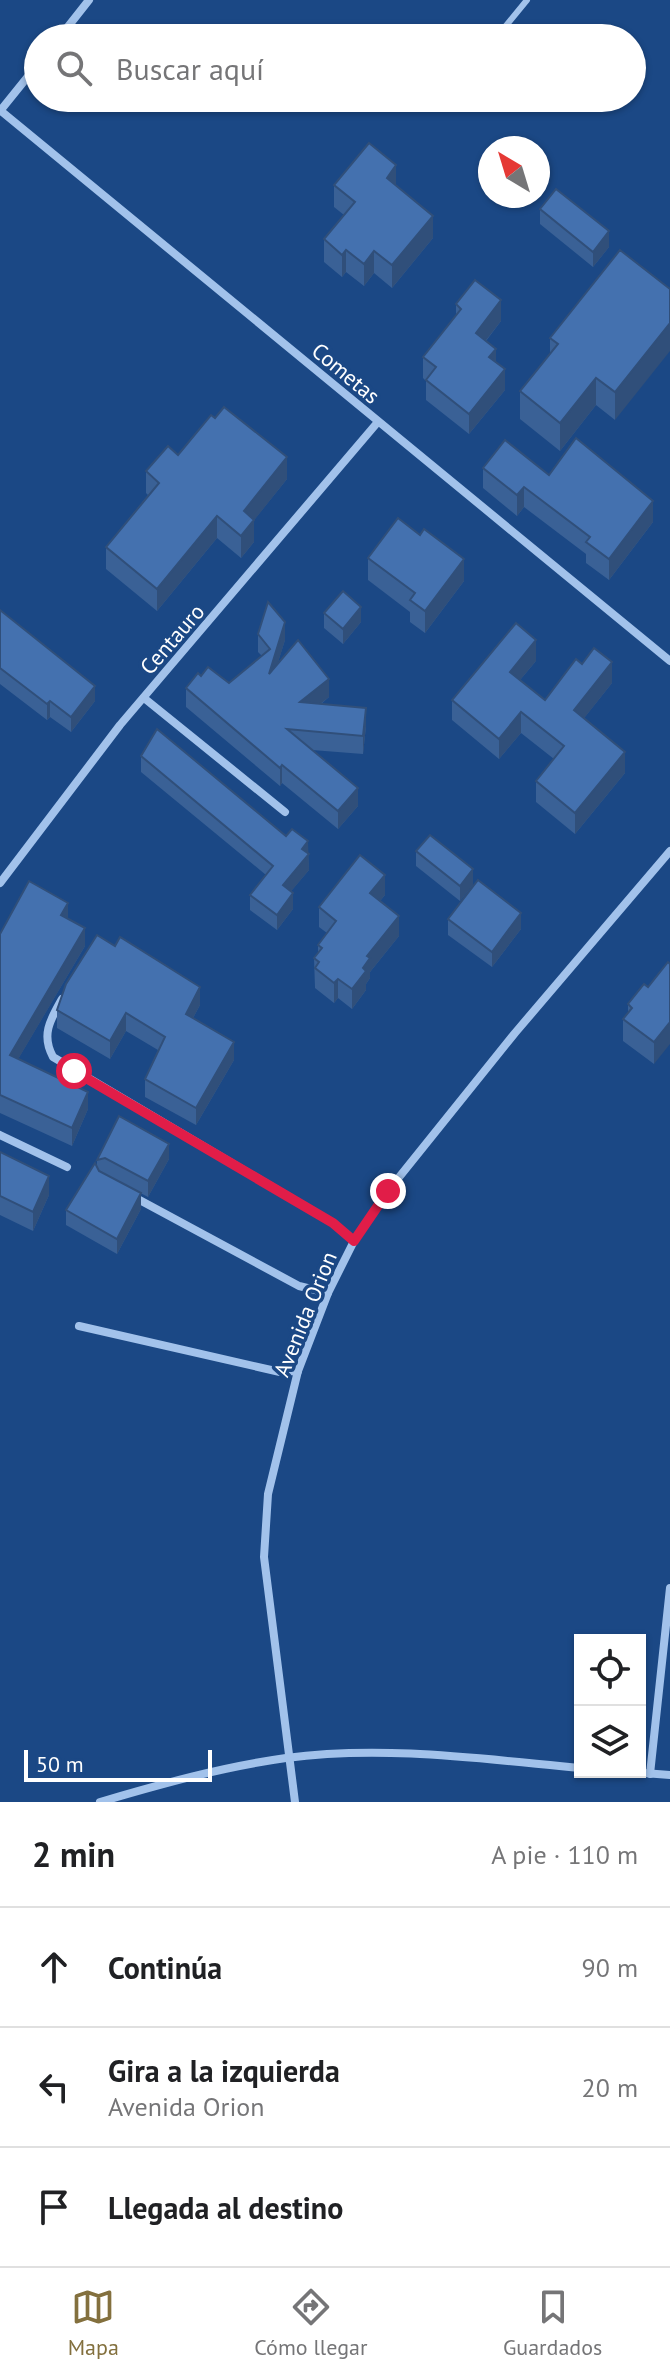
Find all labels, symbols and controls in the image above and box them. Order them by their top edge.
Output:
search box [24,24,646,112]
icon: search [52,46,96,90]
text: Buscar aquí [116,49,264,88]
north arrow [478,136,550,208]
street label: Cometas [306,336,386,410]
street label: Centauro [134,598,210,680]
route start [56,1053,92,1089]
route end [370,1173,406,1209]
street label: Avenida Orion [267,1247,343,1381]
map controls [574,1634,646,1778]
button: locate [574,1634,646,1706]
button: layers [574,1706,646,1778]
scale bar [24,1746,212,1782]
text: 50 m [36,1750,84,1778]
text: 2 min [32,1832,115,1876]
text: A pie · 110 m [491,1838,638,1871]
icon: ahead [32,1945,76,1989]
text: Continúa [108,1948,222,1987]
text: 90 m [582,1951,638,1984]
text: Gira a la izquierda [108,2051,340,2090]
icon: left [32,2065,76,2109]
text: 20 m [582,2071,638,2104]
text: Avenida Orion [108,2090,265,2123]
icon: arrive [32,2185,76,2229]
text: Llegada al destino [108,2188,343,2227]
tab: Mapa [68,2285,119,2361]
tab: Cómo llegar [254,2285,367,2361]
tab: Guardados [503,2285,602,2361]

